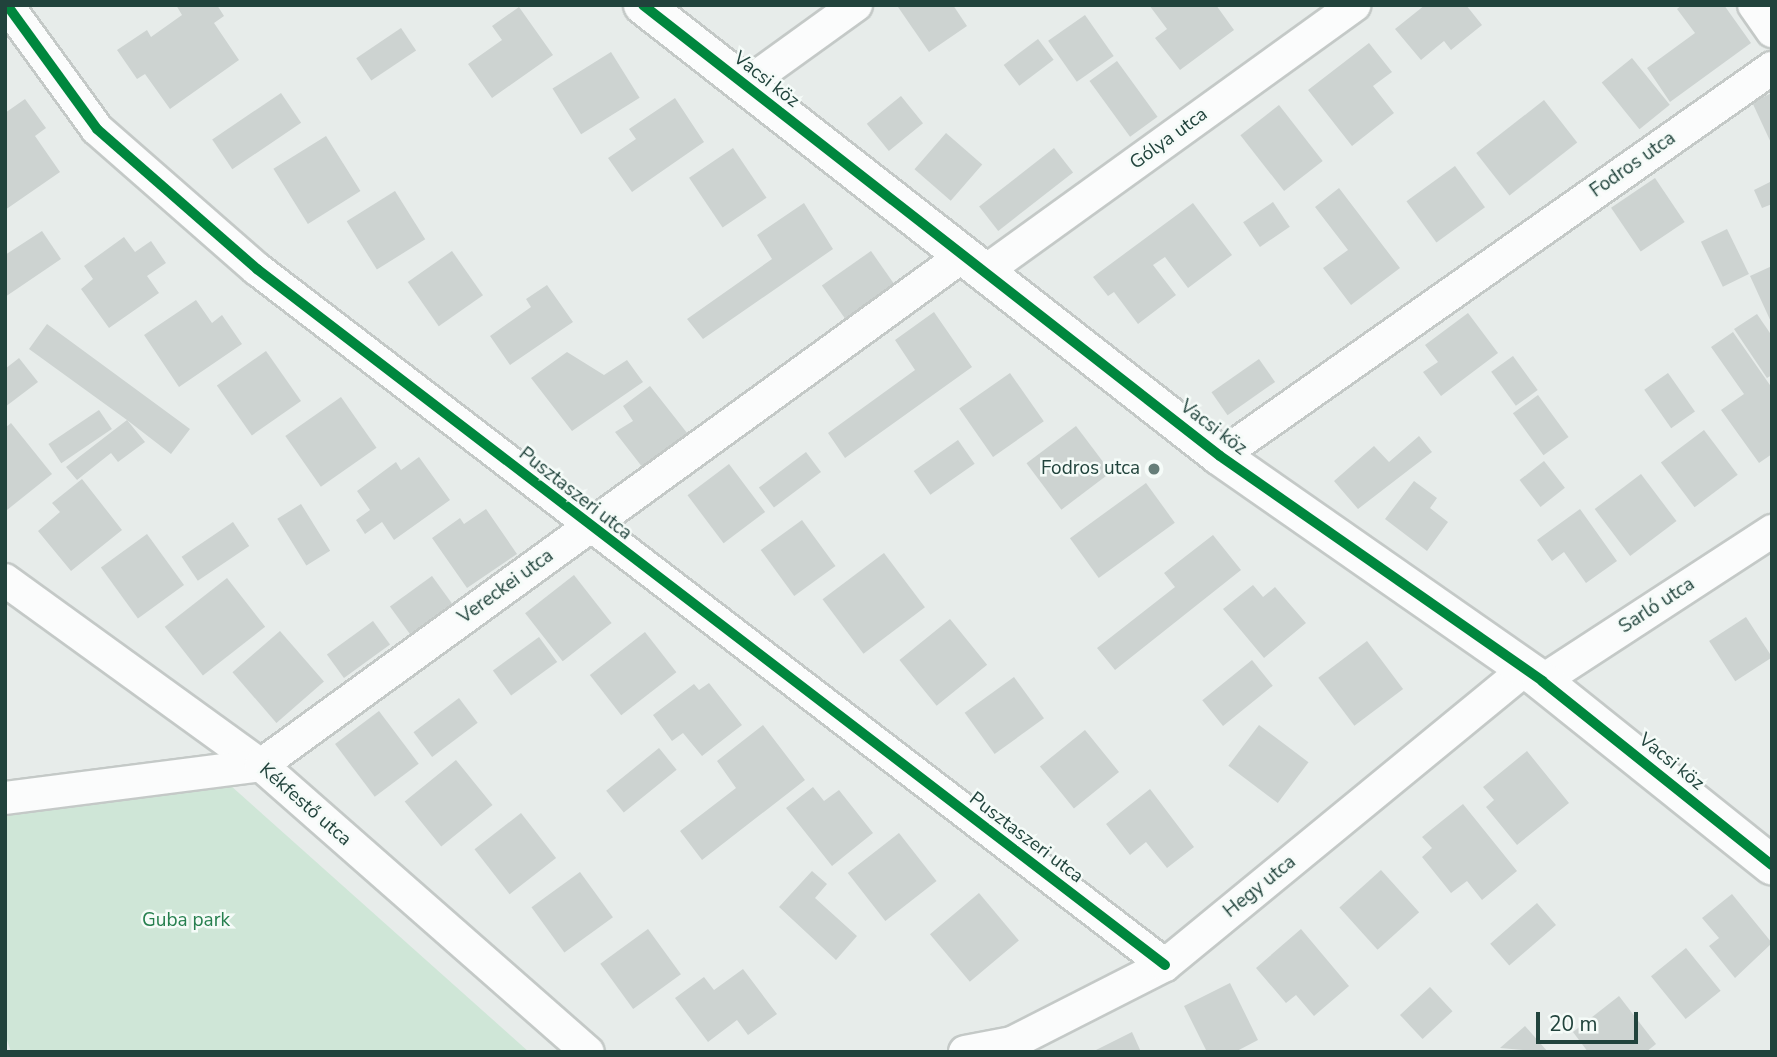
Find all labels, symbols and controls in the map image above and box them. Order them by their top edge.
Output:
street label: Vacsi köz [728,47,804,113]
street label: Gólya utca [1126,103,1212,175]
street label: Fodros utca [1586,127,1680,203]
street label: Vacsi köz [1175,395,1251,461]
street label: Pusztaszeri utca [514,443,636,545]
place label: Fodros utca [1041,458,1140,480]
marker: Fodros utca [1146,461,1162,477]
street label: Vereckei utca [454,545,558,629]
street label: Sarló utca [1615,573,1699,639]
street label: Vacsi köz [1634,729,1708,795]
street label: Kékfestő utca [254,759,356,851]
street label: Pusztaszeri utca [964,788,1088,888]
street label: Hegy utca [1219,851,1301,923]
park label: Guba park [142,910,230,932]
scale bar [1539,998,1640,1042]
text: 20 m [1549,1010,1598,1038]

